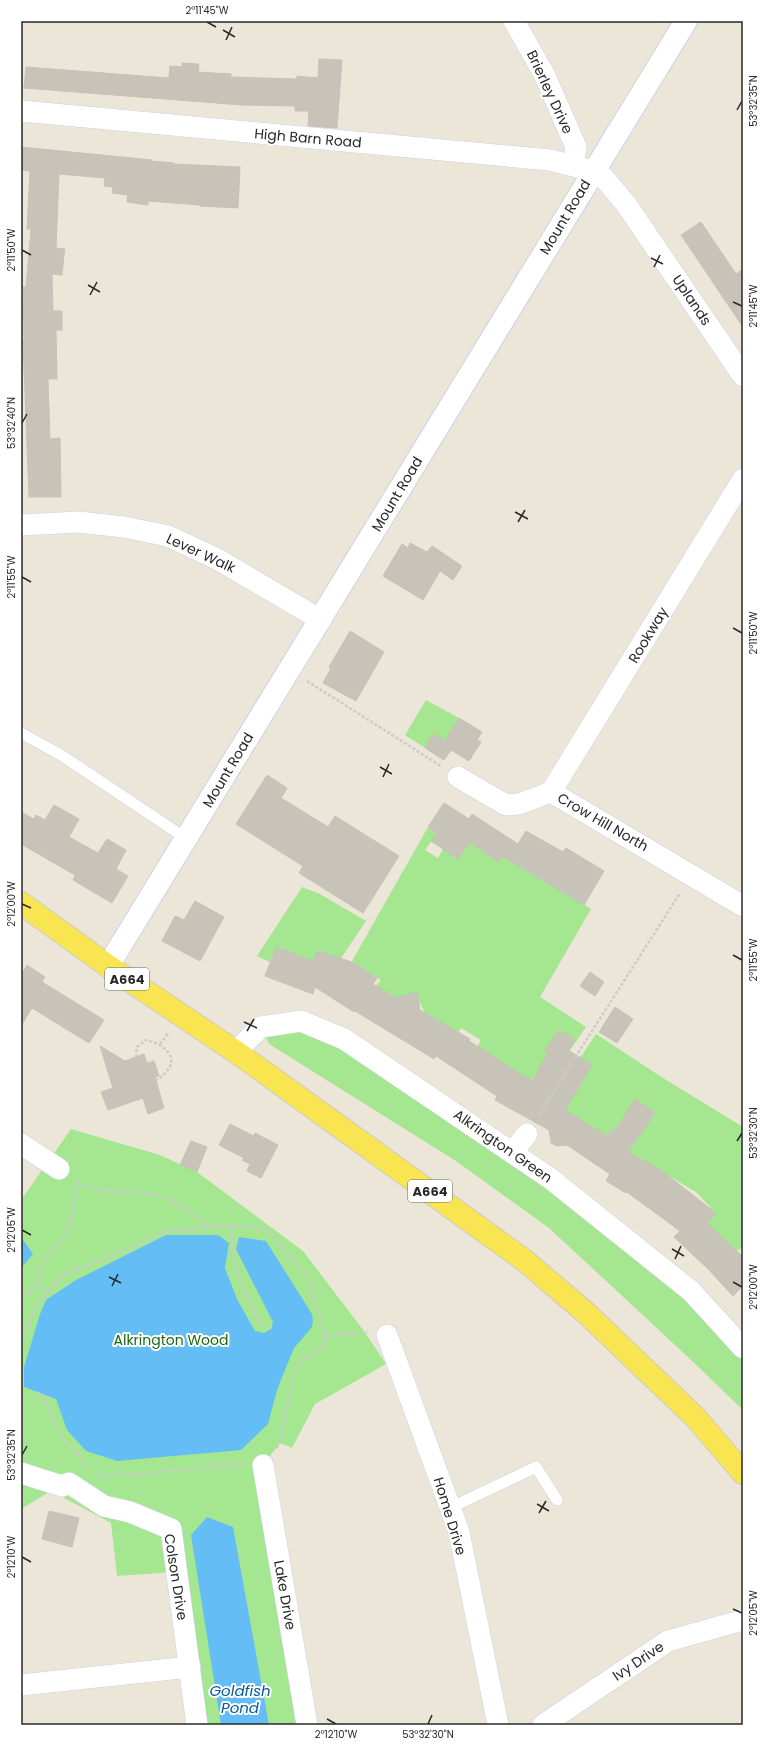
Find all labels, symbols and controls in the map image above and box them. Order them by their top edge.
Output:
text: 2°11'45"W [185,3,229,18]
street label: Brierley Drive [522,47,578,137]
text: 53°32'35"N [746,75,761,127]
street label: High Barn Road [253,123,363,153]
street label: Mount Road [535,176,595,258]
text: 2°11'50"W [4,228,19,272]
street label: Uplands [668,271,716,329]
text: 2°11'45"W [746,284,761,328]
text: 53°32'40"N [4,397,19,449]
street label: Mount Road [367,453,427,535]
street label: Lever Walk [163,528,239,578]
text: 2°11'55"W [4,555,19,599]
street label: Rookway [623,603,673,667]
text: 2°11'50"W [746,611,761,655]
street label: Mount Road [198,729,258,811]
street label: Crow Hill North [554,788,652,856]
text: 2°12'00"W [4,881,19,927]
text: 2°11'55"W [746,938,761,982]
road number: A664 [105,968,149,990]
street label: Alkrington Green [450,1104,556,1188]
text: 53°32'30"N [746,1107,761,1159]
road number: A664 [408,1180,452,1202]
text: 2°12'05"W [4,1207,19,1253]
text: 2°12'00"W [746,1264,761,1310]
park label: Alkrington Wood [114,1330,228,1350]
text: 53°32'35"N [4,1429,19,1481]
street label: Home Drive [429,1475,471,1558]
street label: Colson Drive [159,1532,193,1622]
text: 2°12'10"W [4,1535,19,1578]
street label: Lake Drive [269,1559,301,1632]
text: 2°12'05"W [746,1590,761,1636]
street label: Ivy Drive [608,1636,668,1686]
water label: Goldfish Pond [209,1680,271,1718]
text: 2°12'10"W [315,1727,358,1742]
text: 53°32'30"N [402,1727,454,1742]

